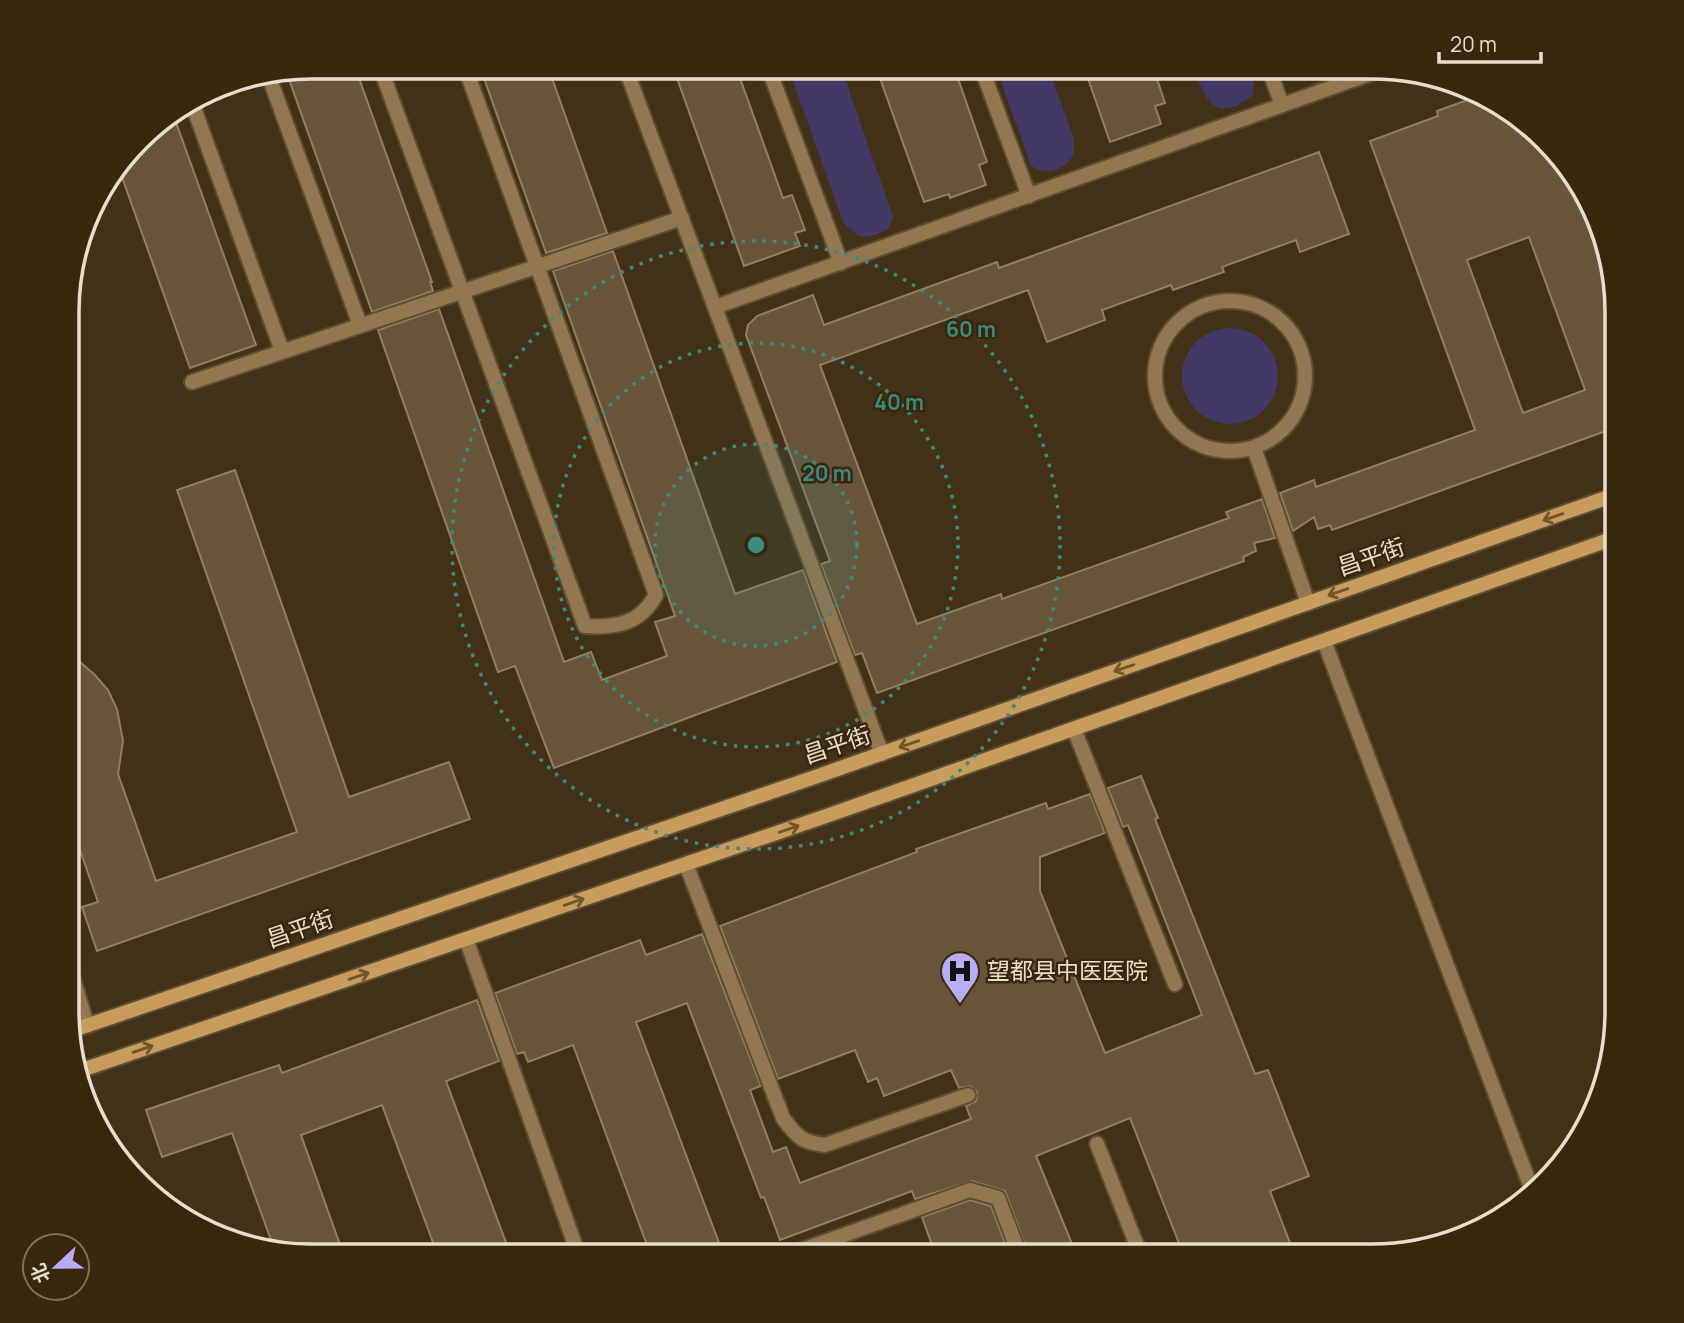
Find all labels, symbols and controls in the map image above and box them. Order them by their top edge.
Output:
scale bar [1439,21,1540,65]
text: 20 m [1450,30,1497,58]
text: 60 m [946,315,996,343]
text: 40 m [874,388,924,416]
text: 20 m [802,459,852,487]
one-way arrow [1542,511,1564,524]
street label: 昌平街 [1333,530,1409,582]
centre of rings [744,533,768,557]
one-way arrow [1328,587,1350,600]
one-way arrow [1113,663,1135,675]
street label: 昌平街 [799,718,875,770]
one-way arrow [899,739,921,751]
one-way arrow [778,822,800,834]
one-way arrow [563,895,585,908]
street label: 昌平街 [262,902,338,954]
hospital icon: 望都县中医医院 [939,950,981,1005]
place label: 望都县中医医院 [987,954,1148,986]
one-way arrow [347,969,369,981]
one-way arrow [132,1042,154,1054]
north arrow [21,1232,91,1302]
text: 北 [25,1260,56,1287]

